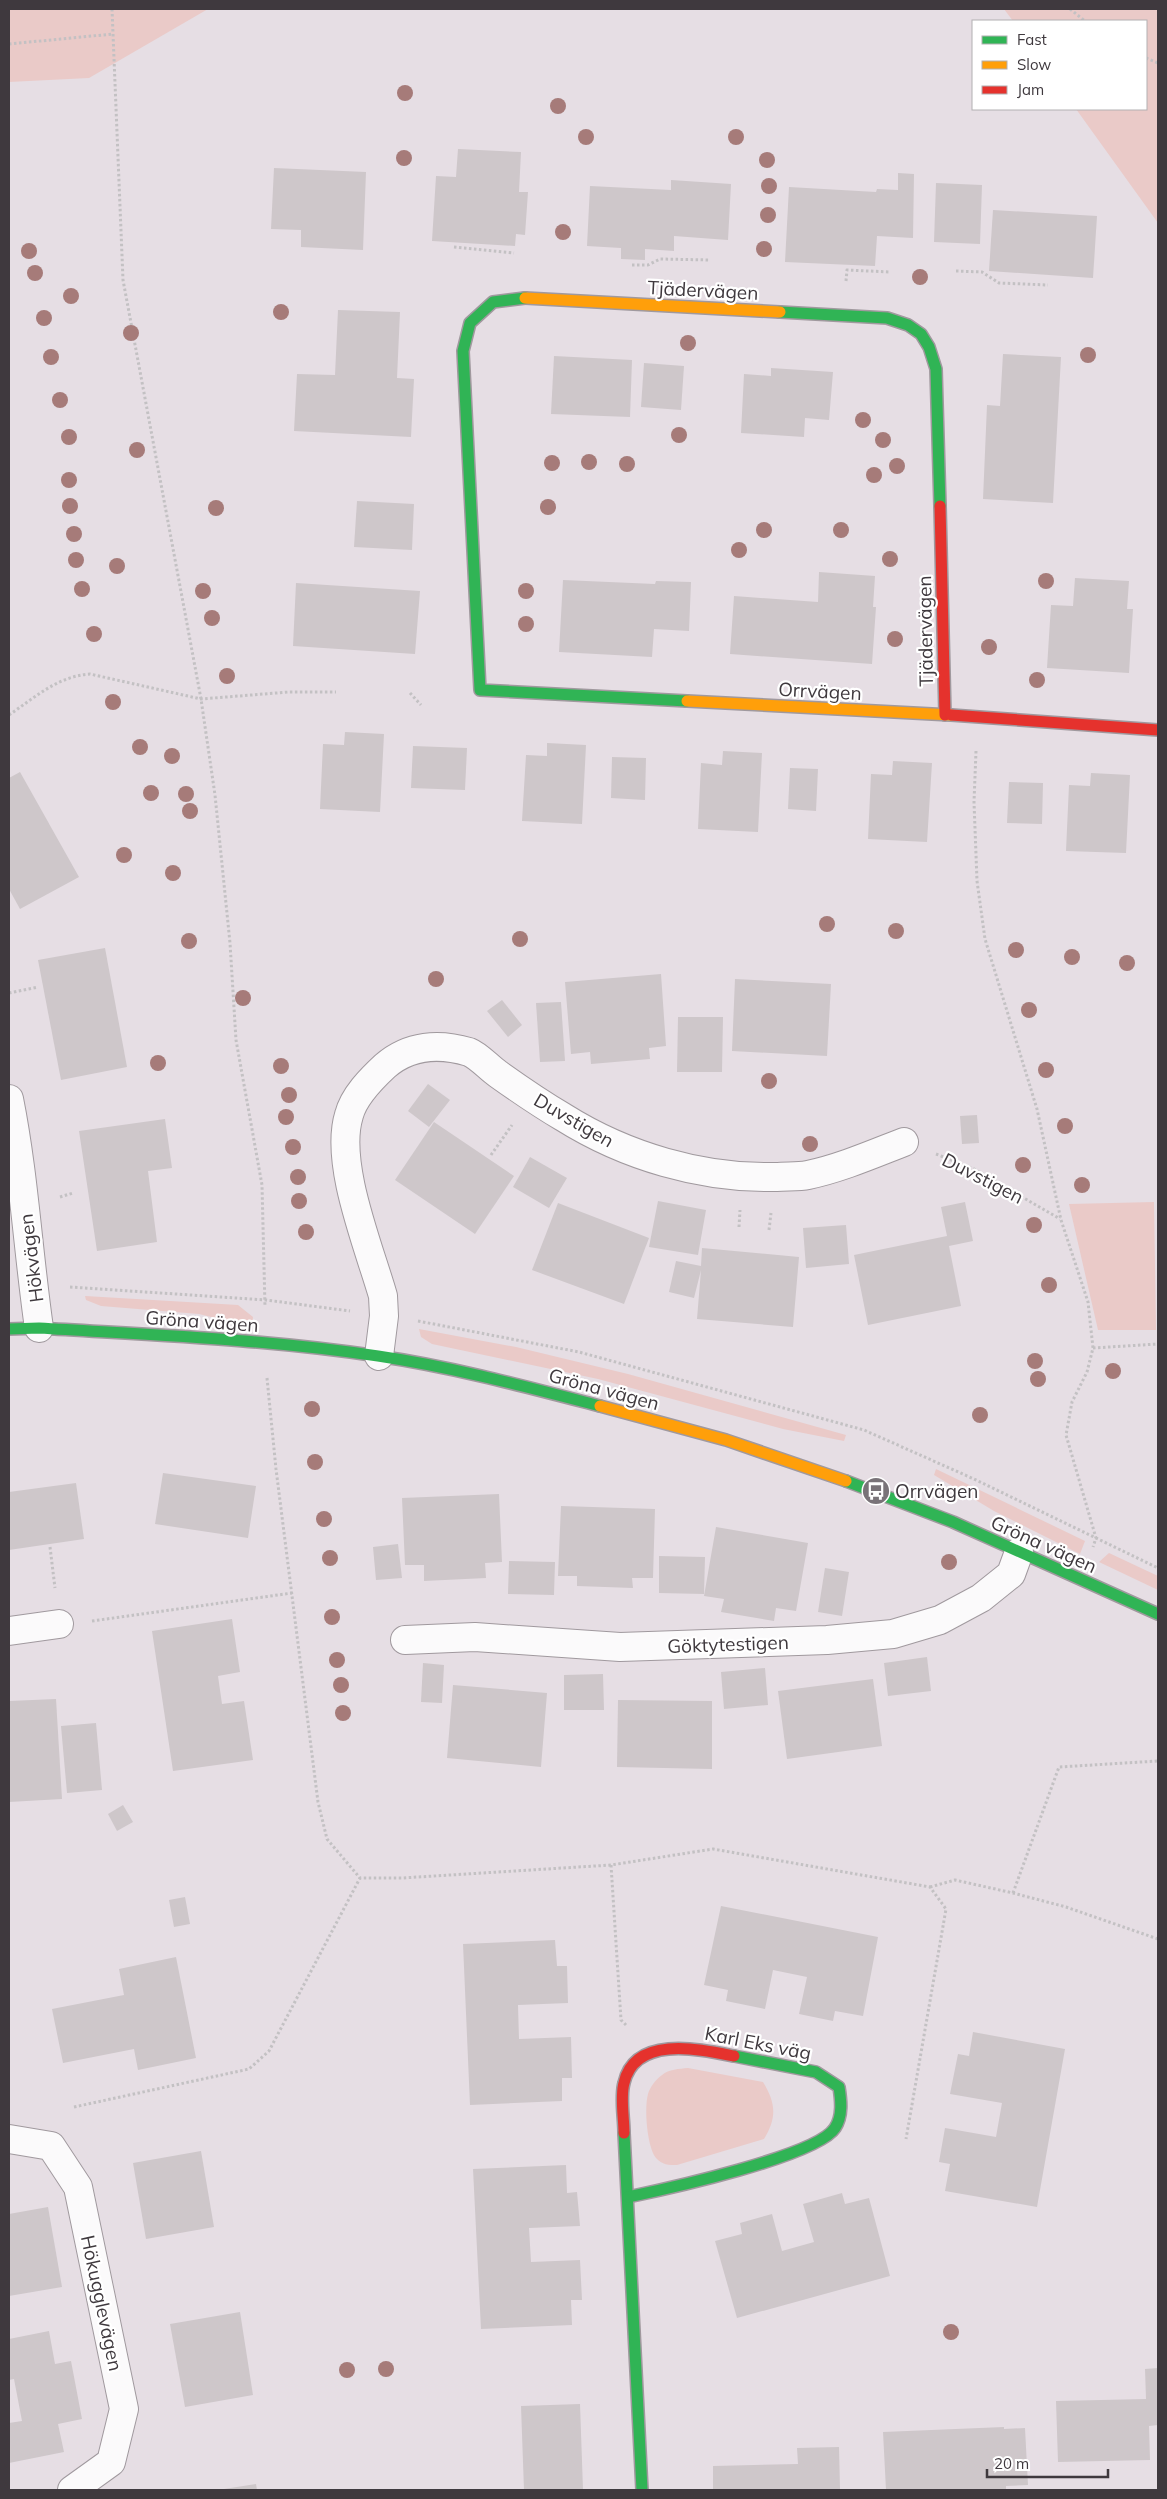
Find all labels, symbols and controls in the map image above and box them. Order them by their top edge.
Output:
legend [972,20,1147,110]
text: Fast [1017,30,1047,49]
text: Slow [1017,55,1051,74]
text: Jam [1017,80,1044,99]
street label: Tjädervägen [647,275,759,305]
street label: Tjädervägen [912,575,938,687]
street label: Orrvägen [778,677,862,705]
street label: Duvstigen [530,1087,618,1153]
street label: Duvstigen [938,1147,1028,1209]
street label: Hökvägen [14,1212,48,1304]
street label: Gröna vägen [145,1305,259,1337]
street label: Gröna vägen [546,1363,662,1415]
bus stop icon: Orrvägen [861,1476,891,1506]
place label: Orrvägen [895,1479,978,1503]
street label: Gröna vägen [987,1510,1101,1578]
street label: Göktytestigen [667,1630,789,1658]
street label: Karl Eks väg [703,2021,813,2065]
street label: Hökugglevägen [76,2233,128,2373]
scale bar [987,2446,1108,2478]
text: 20 m [994,2454,1029,2473]

